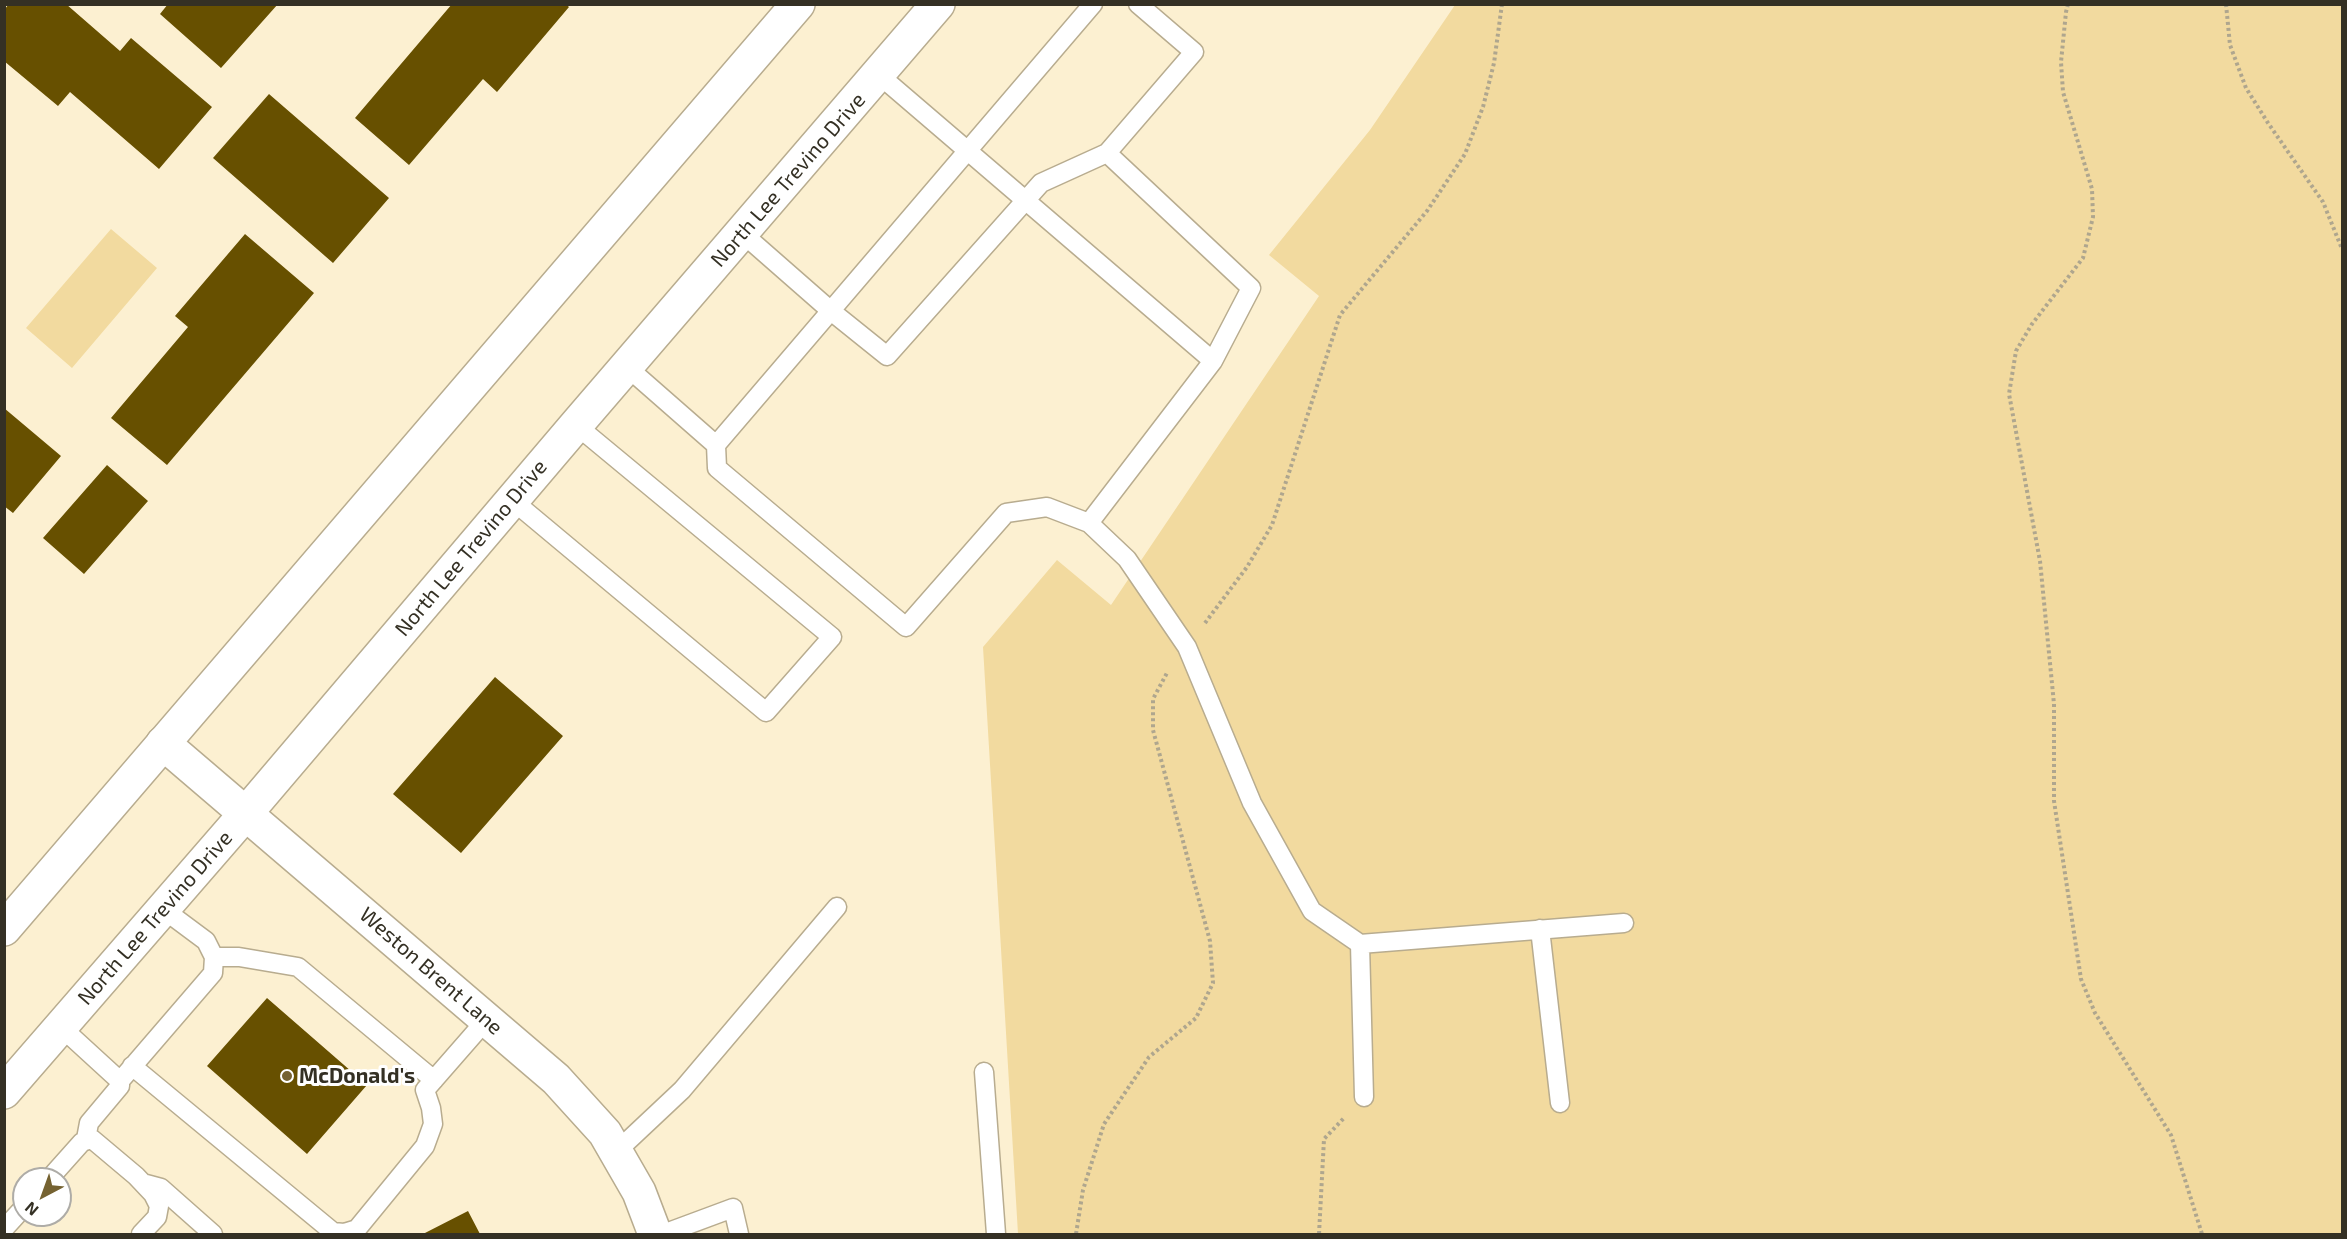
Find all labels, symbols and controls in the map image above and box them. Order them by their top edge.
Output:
street label: North Lee Trevino Drive [705,88,871,272]
street label: North Lee Trevino Drive [390,455,552,641]
street label: North Lee Trevino Drive [72,826,238,1010]
street label: Weston Brent Lane [354,902,508,1040]
place label: McDonald's [299,1063,415,1089]
marker: McDonald's [280,1069,294,1083]
north arrow [12,1167,72,1227]
text: N [21,1198,42,1220]

